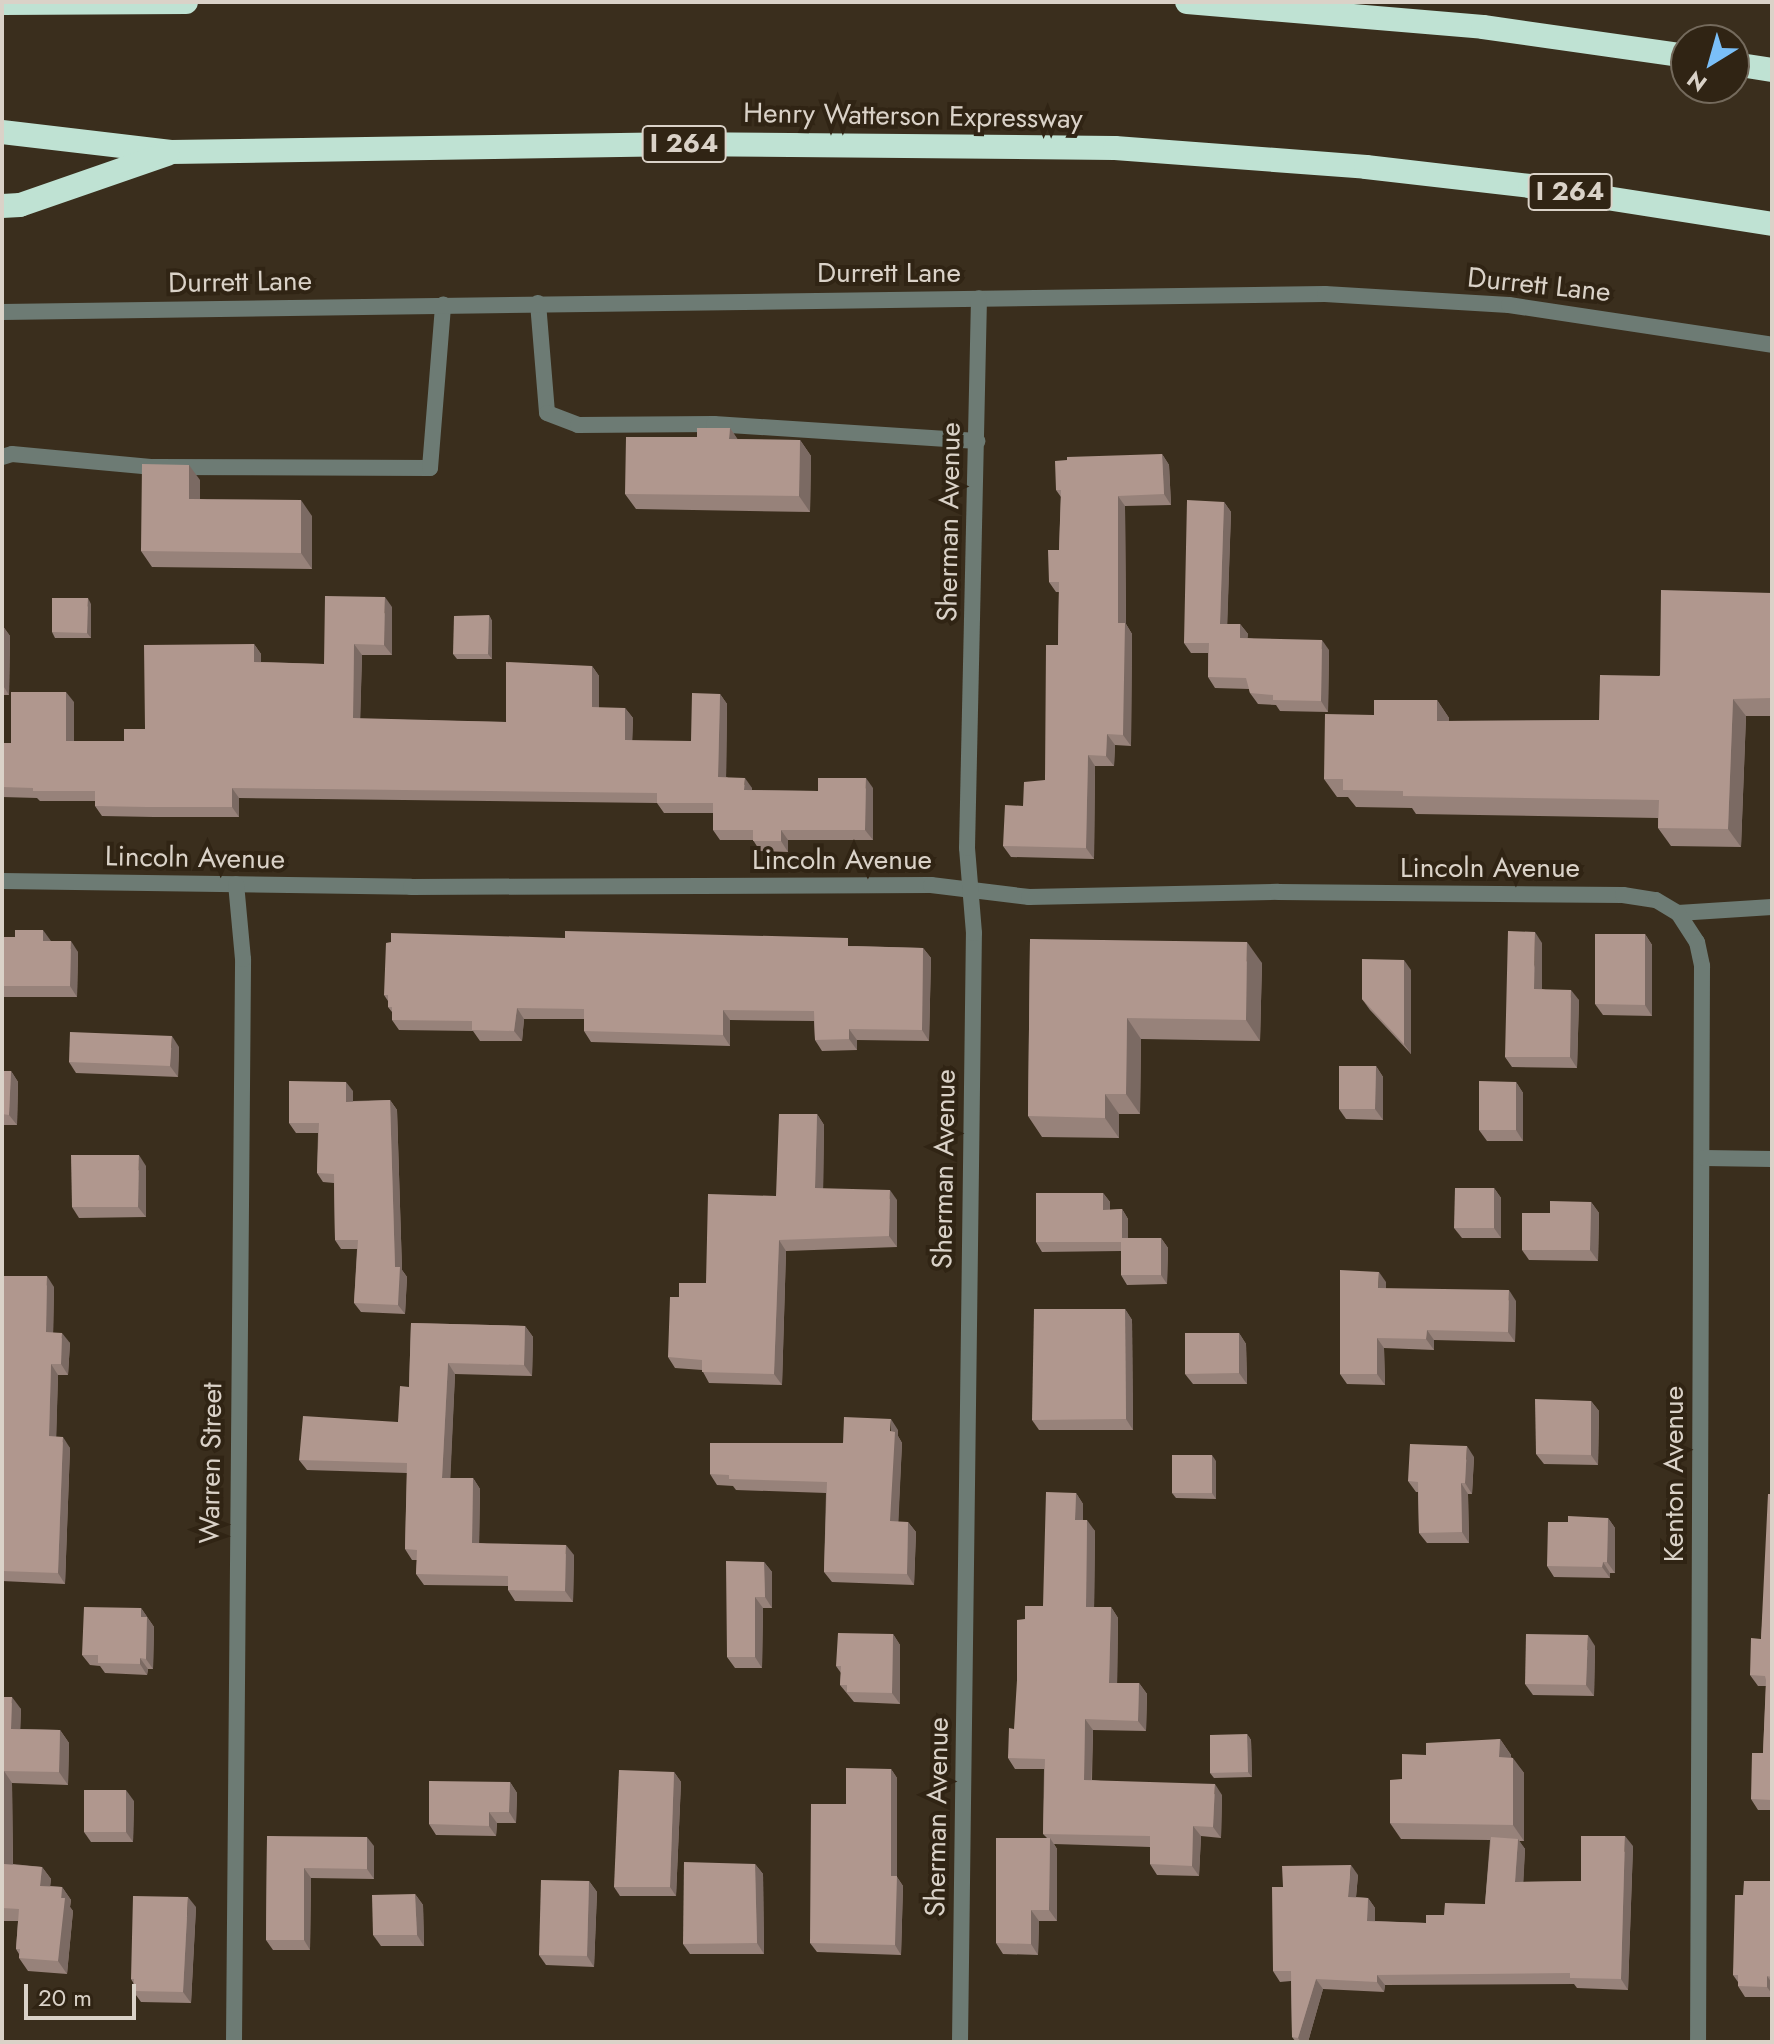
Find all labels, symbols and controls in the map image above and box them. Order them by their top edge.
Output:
north arrow [1670,24,1750,104]
text: N [1680,64,1713,100]
street label: Henry Watterson Expressway [743,96,1083,136]
road number: I 264 [640,122,728,166]
road number: I 264 [1526,170,1614,214]
street label: Durrett Lane [817,256,961,290]
street label: Durrett Lane [1466,261,1612,309]
street label: Durrett Lane [168,264,312,300]
street label: Sherman Avenue [930,422,968,622]
street label: Lincoln Avenue [105,840,285,876]
street label: Lincoln Avenue [752,843,932,877]
street label: Lincoln Avenue [1400,851,1580,885]
street label: Sherman Avenue [925,1069,963,1269]
street label: Warren Street [193,1382,229,1544]
street label: Kenton Avenue [1657,1386,1691,1562]
street label: Sherman Avenue [918,1717,956,1917]
scale bar [28,1968,140,2018]
text: 20 m [38,1980,92,2015]

